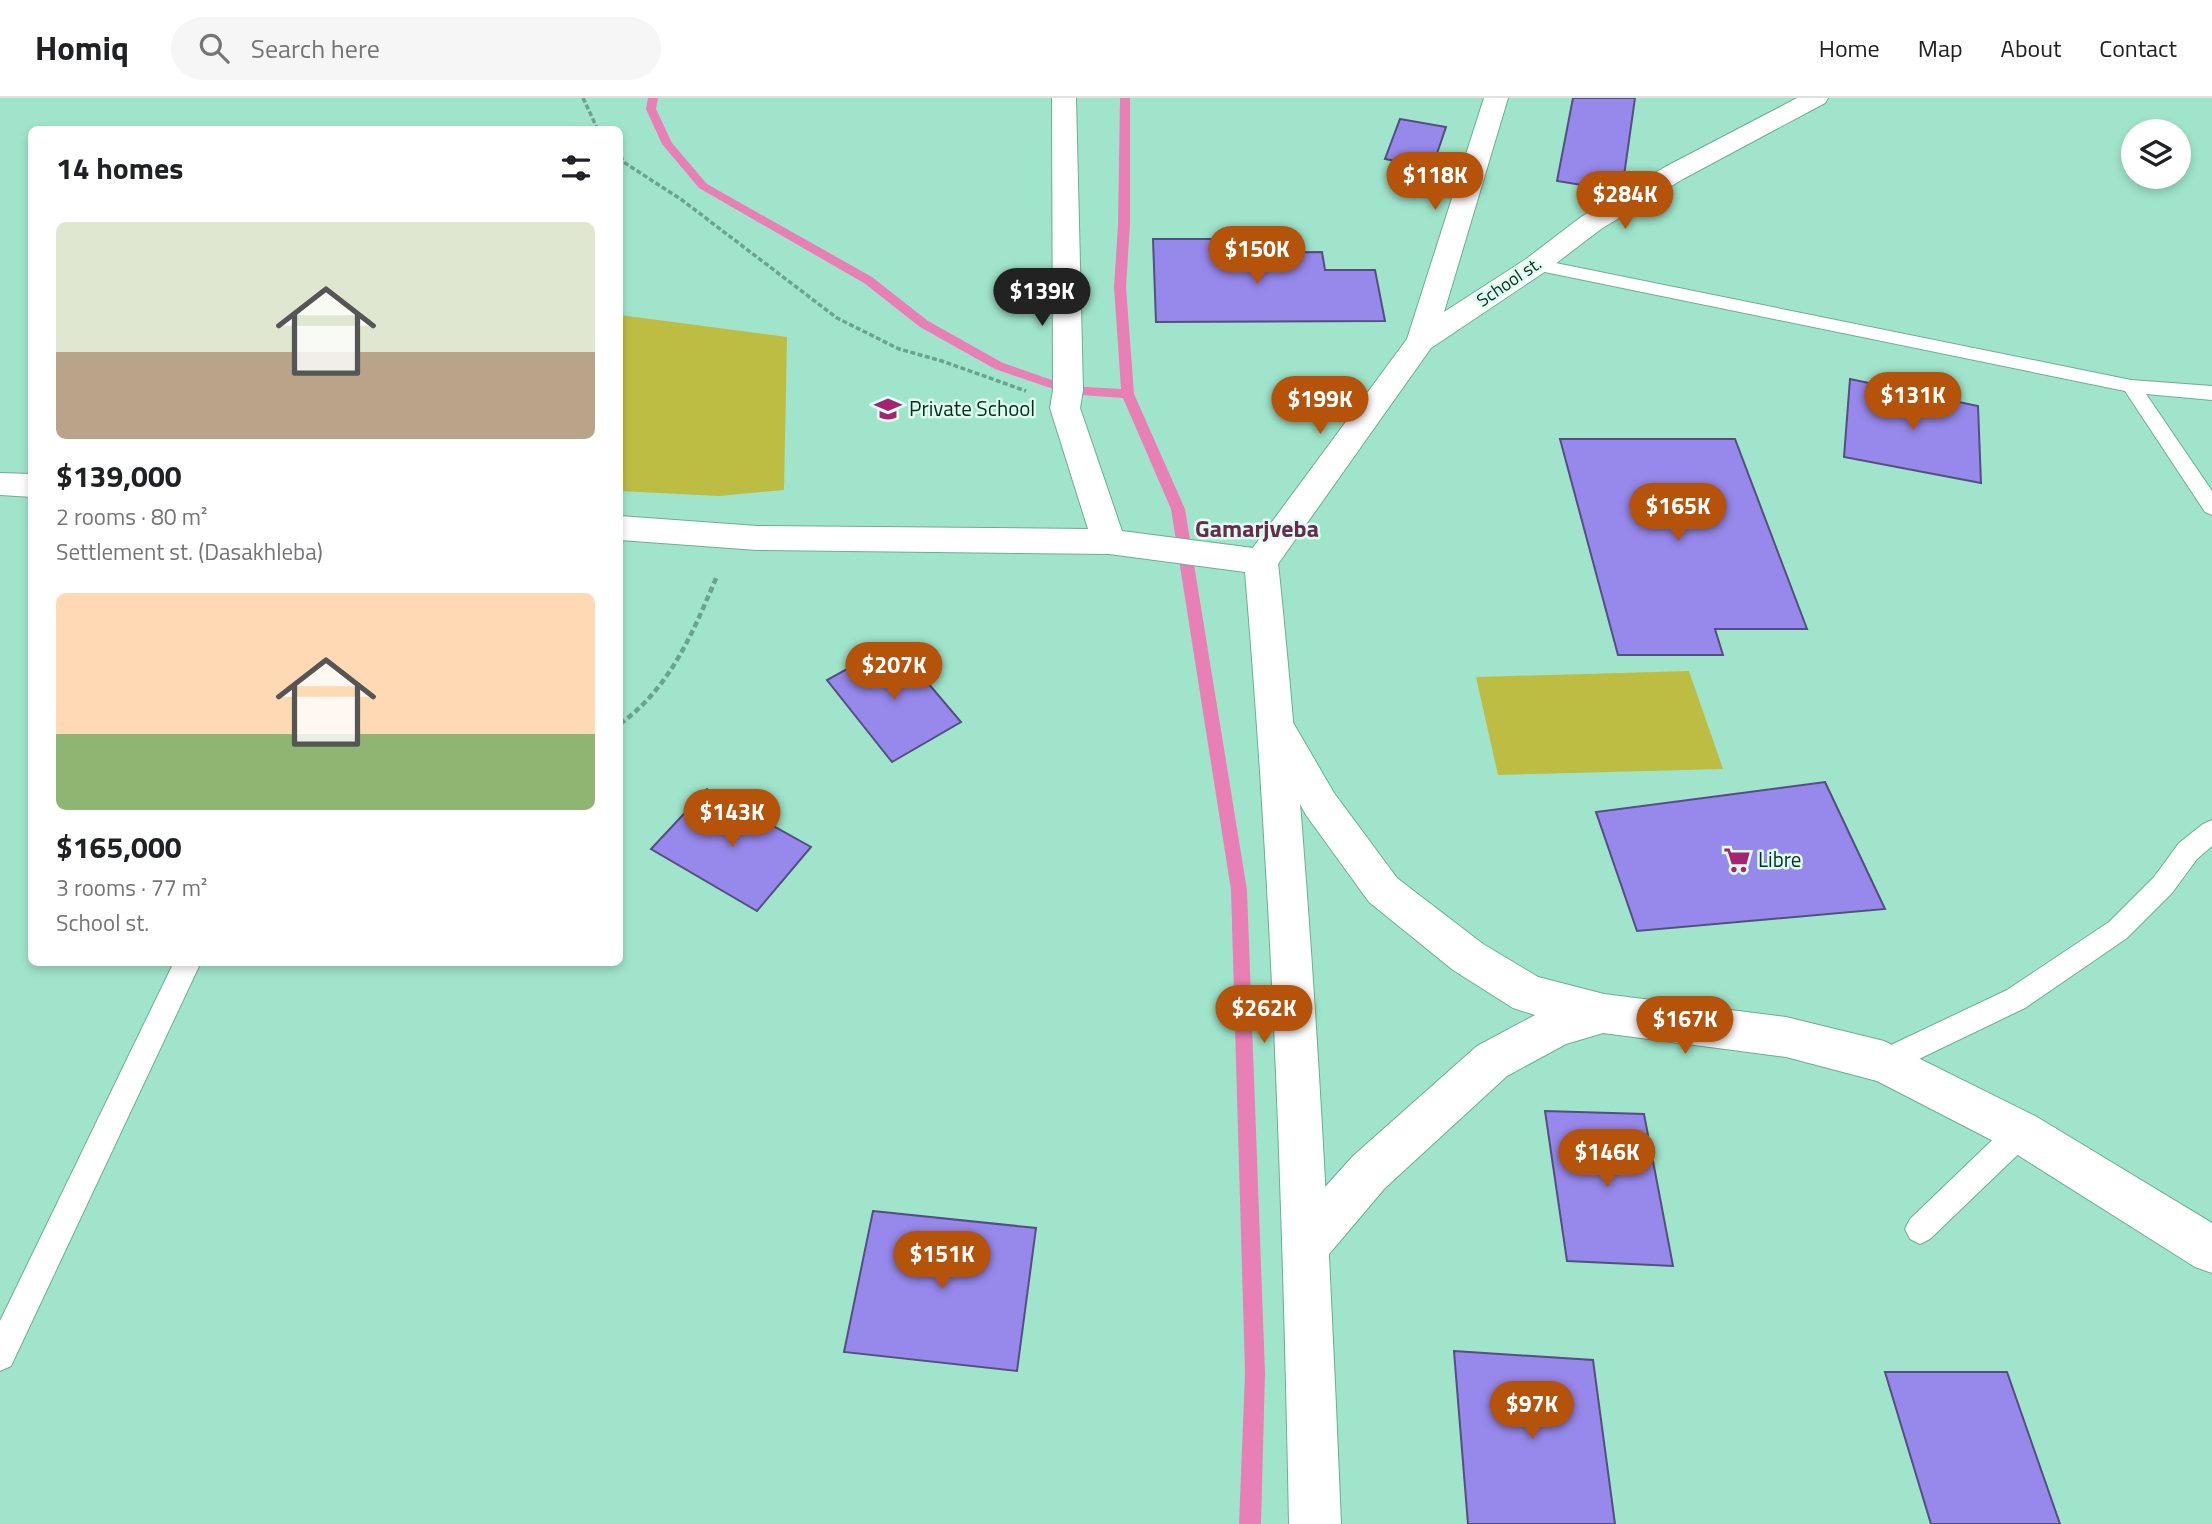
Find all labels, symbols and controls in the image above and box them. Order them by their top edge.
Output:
search box [171,17,661,80]
text: Homiq [35,23,129,73]
icon: search [195,29,233,67]
text: Search here [251,29,380,68]
text: Home [1819,30,1880,66]
text: Map [1918,30,1963,66]
text: About [2001,30,2061,66]
text: Contact [2099,30,2177,66]
map controls [2121,119,2191,189]
button: layers [2121,119,2191,189]
text: 14 homes [56,145,183,191]
icon: filters [557,149,595,187]
pin: $118K [1386,152,1484,212]
text: $118K [1402,157,1468,192]
pin: $284K [1576,172,1674,231]
text: $284K [1592,176,1658,211]
pin: $150K [1208,226,1306,286]
text: $150K [1224,231,1290,266]
street label: School st. [1471,250,1547,313]
icon: home [263,268,389,394]
pin: $139K [993,268,1091,328]
text: $139K [1009,273,1075,308]
pin: $131K [1864,372,1962,432]
pin: $199K [1271,376,1369,436]
text: $131K [1880,377,1946,412]
text: $199K [1287,381,1353,416]
place label: Private School [909,392,1035,424]
school or university icon: Private School [873,394,903,424]
text: $139,000 [56,453,182,499]
pin: $165K [1629,484,1727,543]
text: $165K [1645,488,1711,523]
text: 2 rooms · 80 m² [56,499,207,534]
district label: Gamarjveba [1195,510,1319,546]
text: Settlement st. (Dasakhleba) [56,534,323,569]
icon: home [263,639,389,765]
pin: $207K [845,642,943,702]
text: $207K [861,647,927,682]
pin: $143K [683,790,781,849]
text: $143K [699,794,765,829]
text: $165,000 [56,824,182,870]
place label: Libre [1758,843,1801,875]
supermarket icon: Libre [1722,845,1752,875]
text: 3 rooms · 77 m² [56,870,207,905]
text: School st. [56,905,149,940]
pin: $262K [1215,986,1313,1045]
text: $262K [1231,990,1297,1025]
pin: $167K [1636,996,1734,1056]
text: $167K [1652,1001,1718,1036]
pin: $146K [1558,1130,1656,1189]
text: $146K [1574,1134,1640,1169]
pin: $151K [893,1232,991,1291]
text: $151K [909,1236,975,1271]
pin: $97K [1491,1382,1573,1441]
text: $97K [1506,1386,1558,1421]

